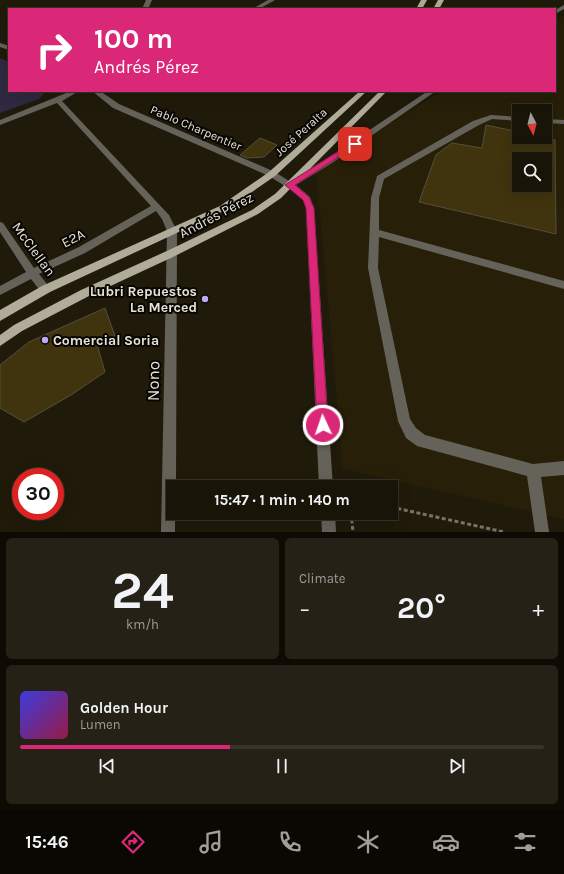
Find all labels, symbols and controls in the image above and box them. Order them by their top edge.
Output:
text: 100 m [94,22,173,55]
icon: right [28,24,80,76]
text: Andrés Pérez [94,56,199,78]
street label: Pablo Charpentier [148,102,244,154]
north arrow [512,104,552,144]
map controls [512,104,552,192]
street label: José Peralta [272,105,330,159]
pin [338,127,372,161]
icon: arrive [344,133,366,155]
button: search [512,152,552,192]
street label: Andrés Pérez [176,189,256,242]
street label: McClellan [8,219,59,280]
street label: E2A [59,225,88,251]
place label: Lubri Repuestos La Merced [90,283,197,316]
marker: Lubri Repuestos La Merced [200,294,210,304]
place label: Comercial Soria [53,332,159,349]
marker: Comercial Soria [40,335,50,345]
street label: Nono [143,361,163,401]
position arrow [302,404,344,446]
speed limit sign: 30 [12,468,64,520]
text: 15:47 · 1 min · 140 m [214,491,350,509]
text: 24 [111,560,174,621]
text: Climate [299,571,345,586]
text: 20° [397,590,446,626]
text: − [299,596,311,622]
text: + [532,596,544,622]
text: km/h [126,617,159,632]
text: Golden Hour [80,699,168,717]
text: Lumen [80,717,121,732]
icon: previous [96,755,118,777]
icon: pause [271,755,293,777]
icon: next [446,755,468,777]
icon: directions [119,828,147,856]
icon: music [197,828,225,856]
icon: phone [276,828,304,856]
icon: climate [354,828,382,856]
icon: car [432,828,460,856]
icon: filters [511,828,539,856]
text: 15:46 [25,831,69,853]

